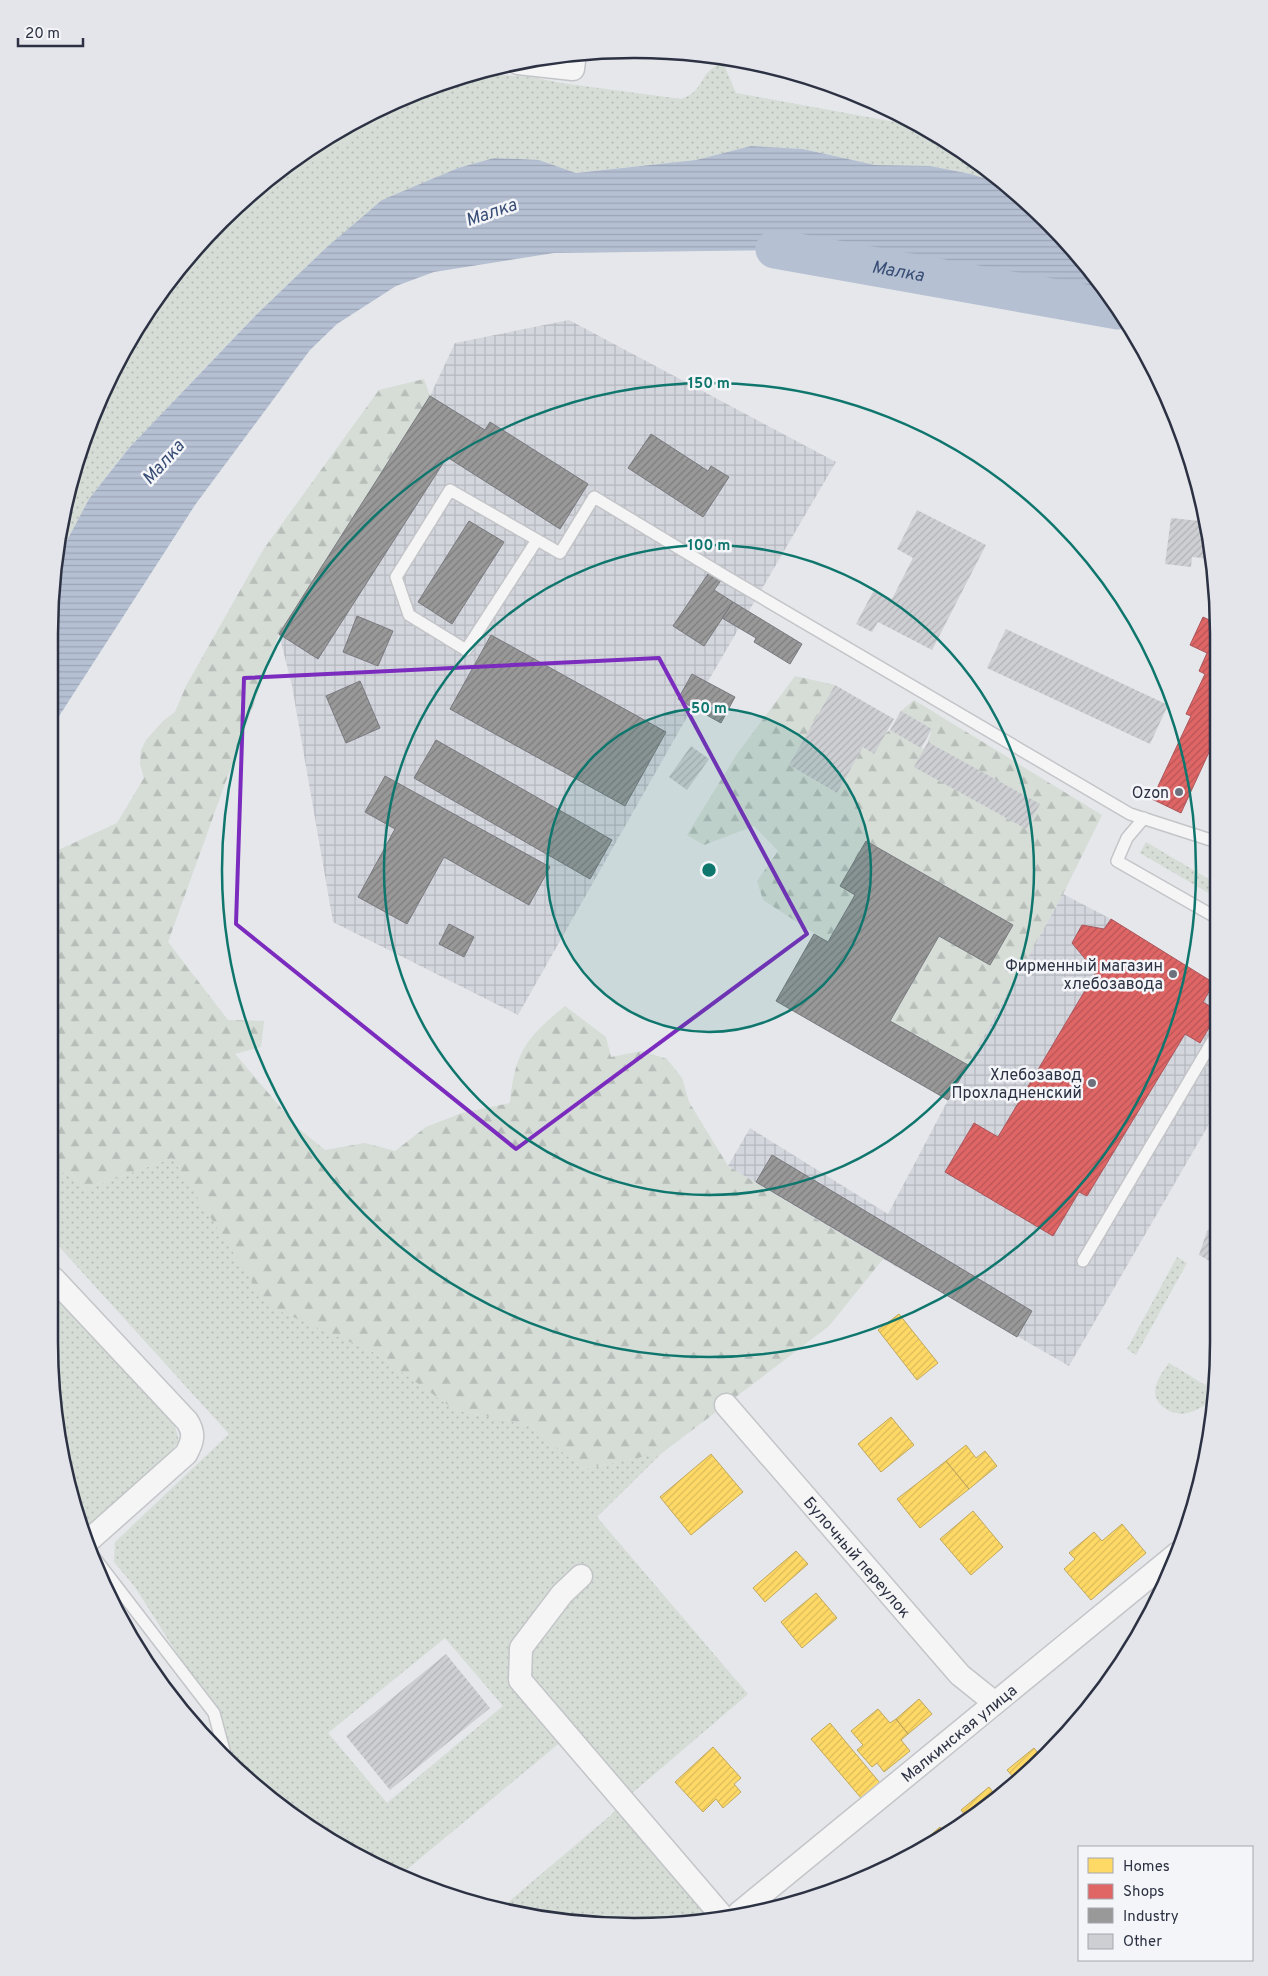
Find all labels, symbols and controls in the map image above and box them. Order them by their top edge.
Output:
scale bar [18,15,82,47]
text: 20 m [25,25,60,44]
water label: Малка [463,194,521,233]
water label: Малка [870,256,926,288]
text: 150 m [688,375,730,394]
water label: Малка [138,435,191,490]
text: 100 m [688,537,730,556]
text: 50 m [691,700,727,719]
place label: Ozon [1132,784,1169,804]
marker: Ozon [1173,786,1185,798]
centre of rings [700,861,718,879]
place label: Фирменный магазин хлебозавода [1005,957,1163,995]
marker: Фирменный магазин хлебозавода [1167,968,1179,980]
place label: Хлебозавод Прохладненский [952,1066,1082,1104]
marker: Хлебозавод Прохладненский [1086,1077,1098,1089]
street label: Булочный переулок [798,1493,914,1623]
street label: Малкинская улица [898,1681,1022,1788]
legend [1078,1846,1253,1961]
text: Homes [1123,1858,1170,1877]
text: Shops [1123,1883,1164,1902]
text: Industry [1123,1908,1179,1927]
text: Other [1123,1933,1162,1952]

